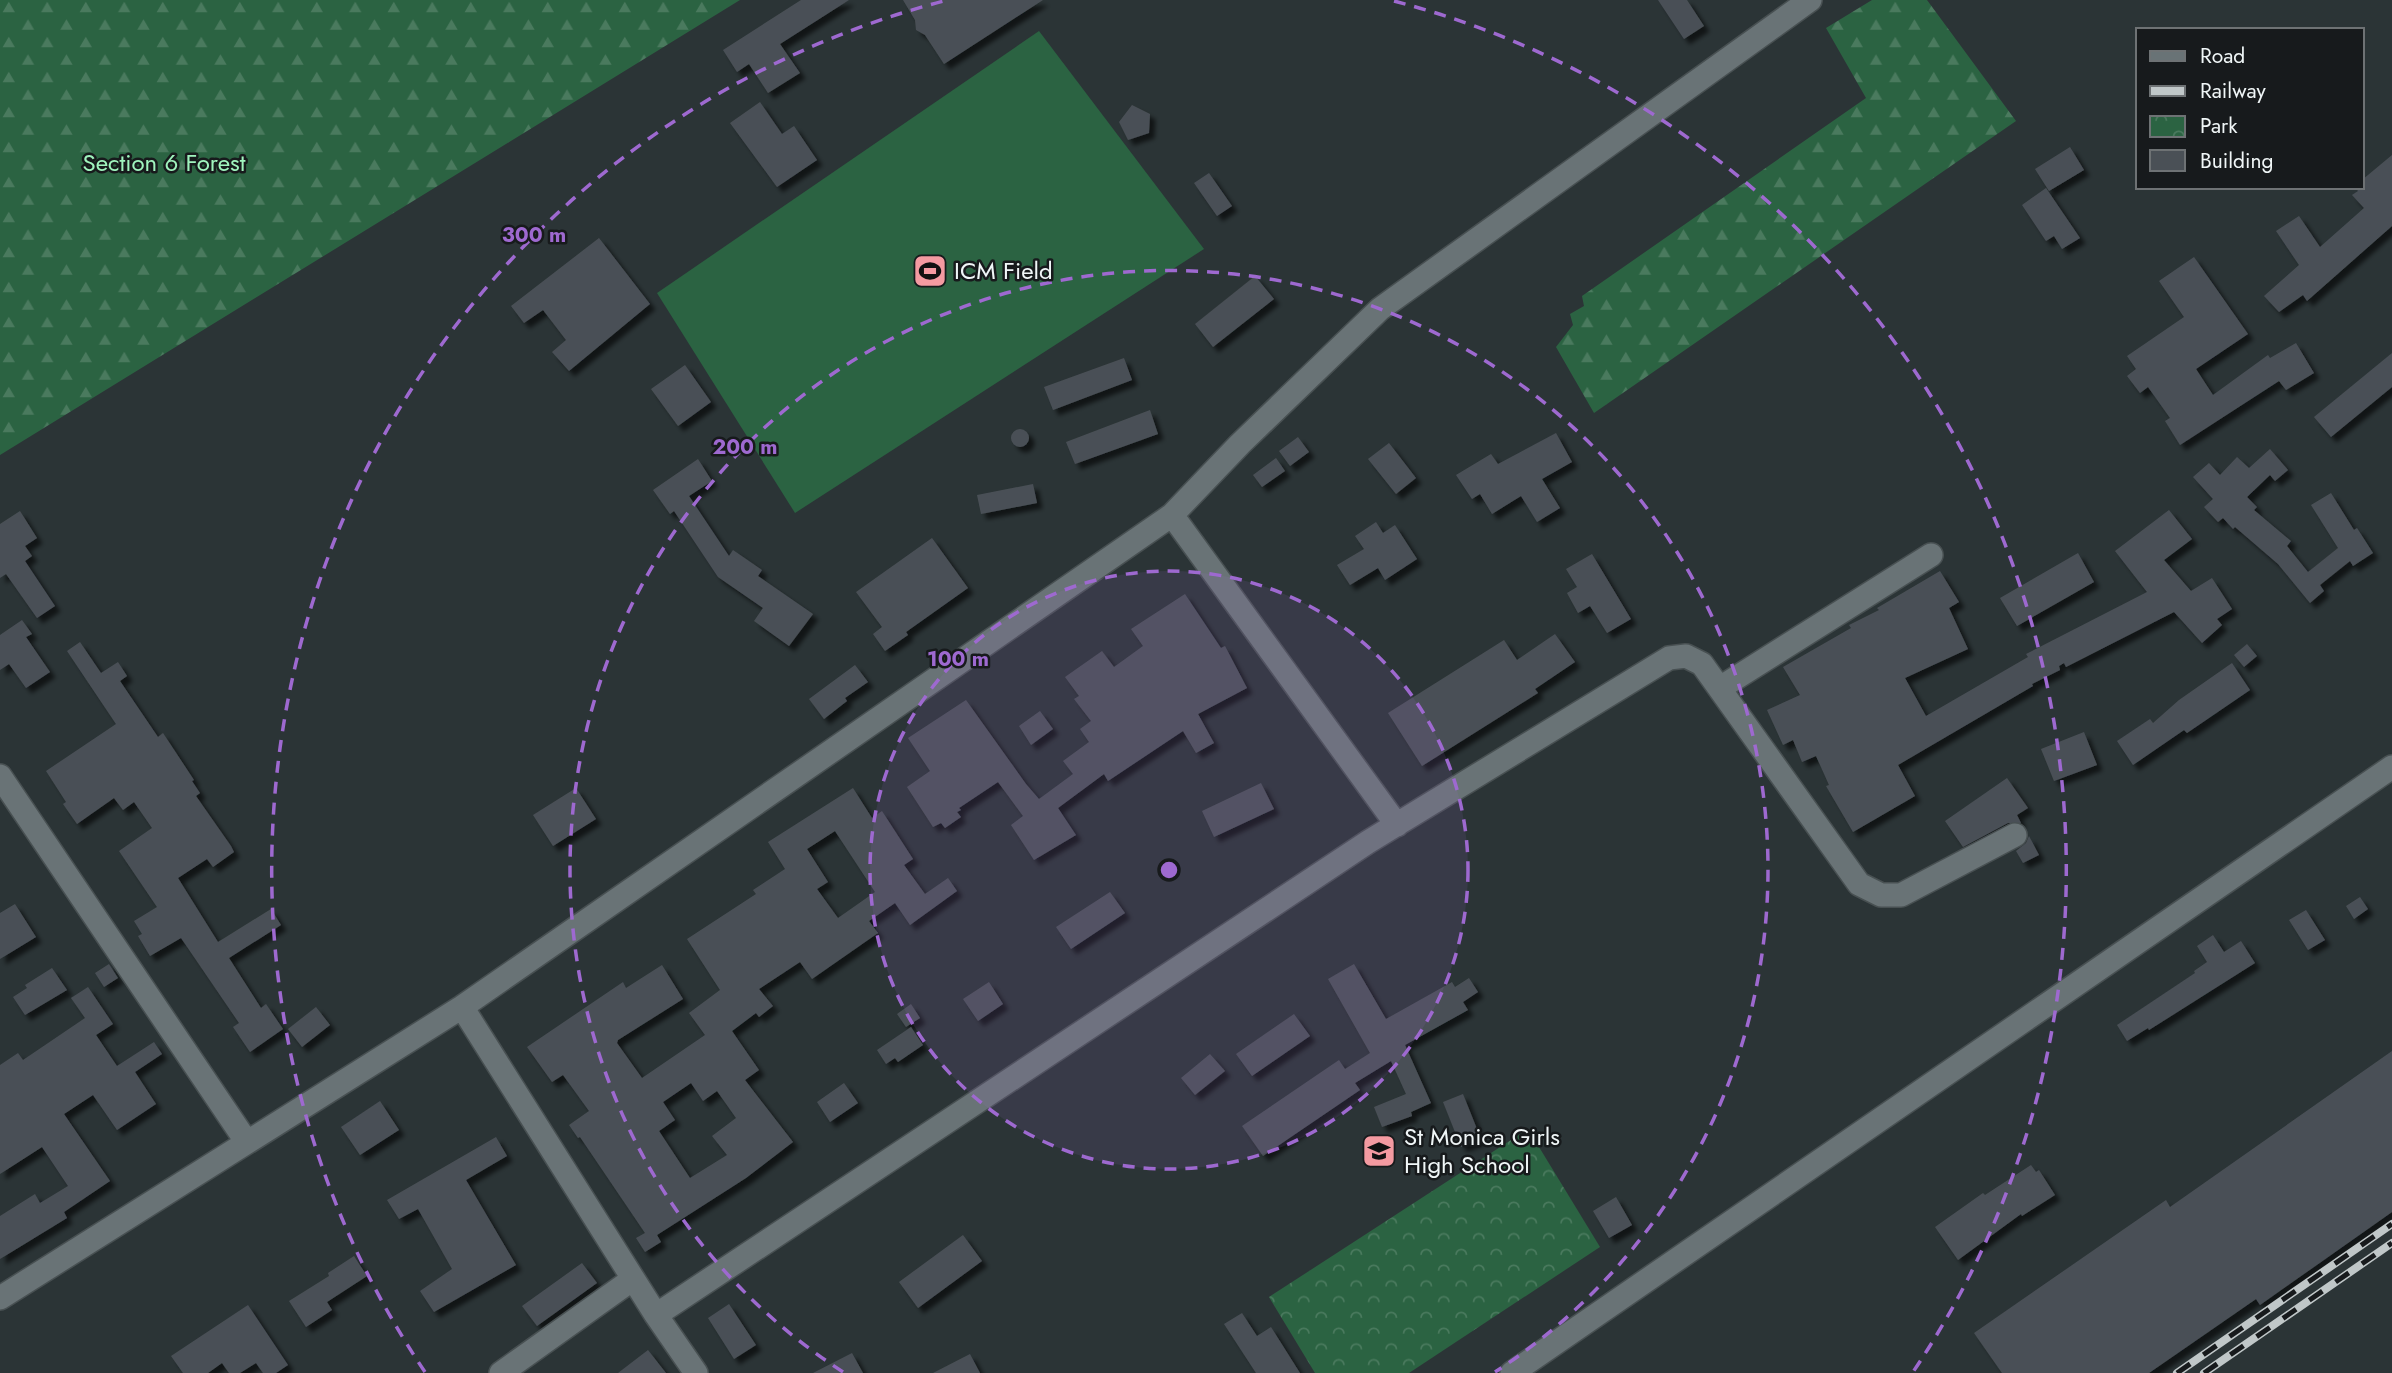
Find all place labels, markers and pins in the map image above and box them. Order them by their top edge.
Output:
sports icon: ICM Field [911,252,949,290]
place label: ICM Field [954,253,1053,288]
centre of rings [1157,858,1181,882]
place label: St Monica Girls High School [1404,1119,1560,1182]
school or university icon: St Monica Girls High School [1360,1132,1398,1170]

